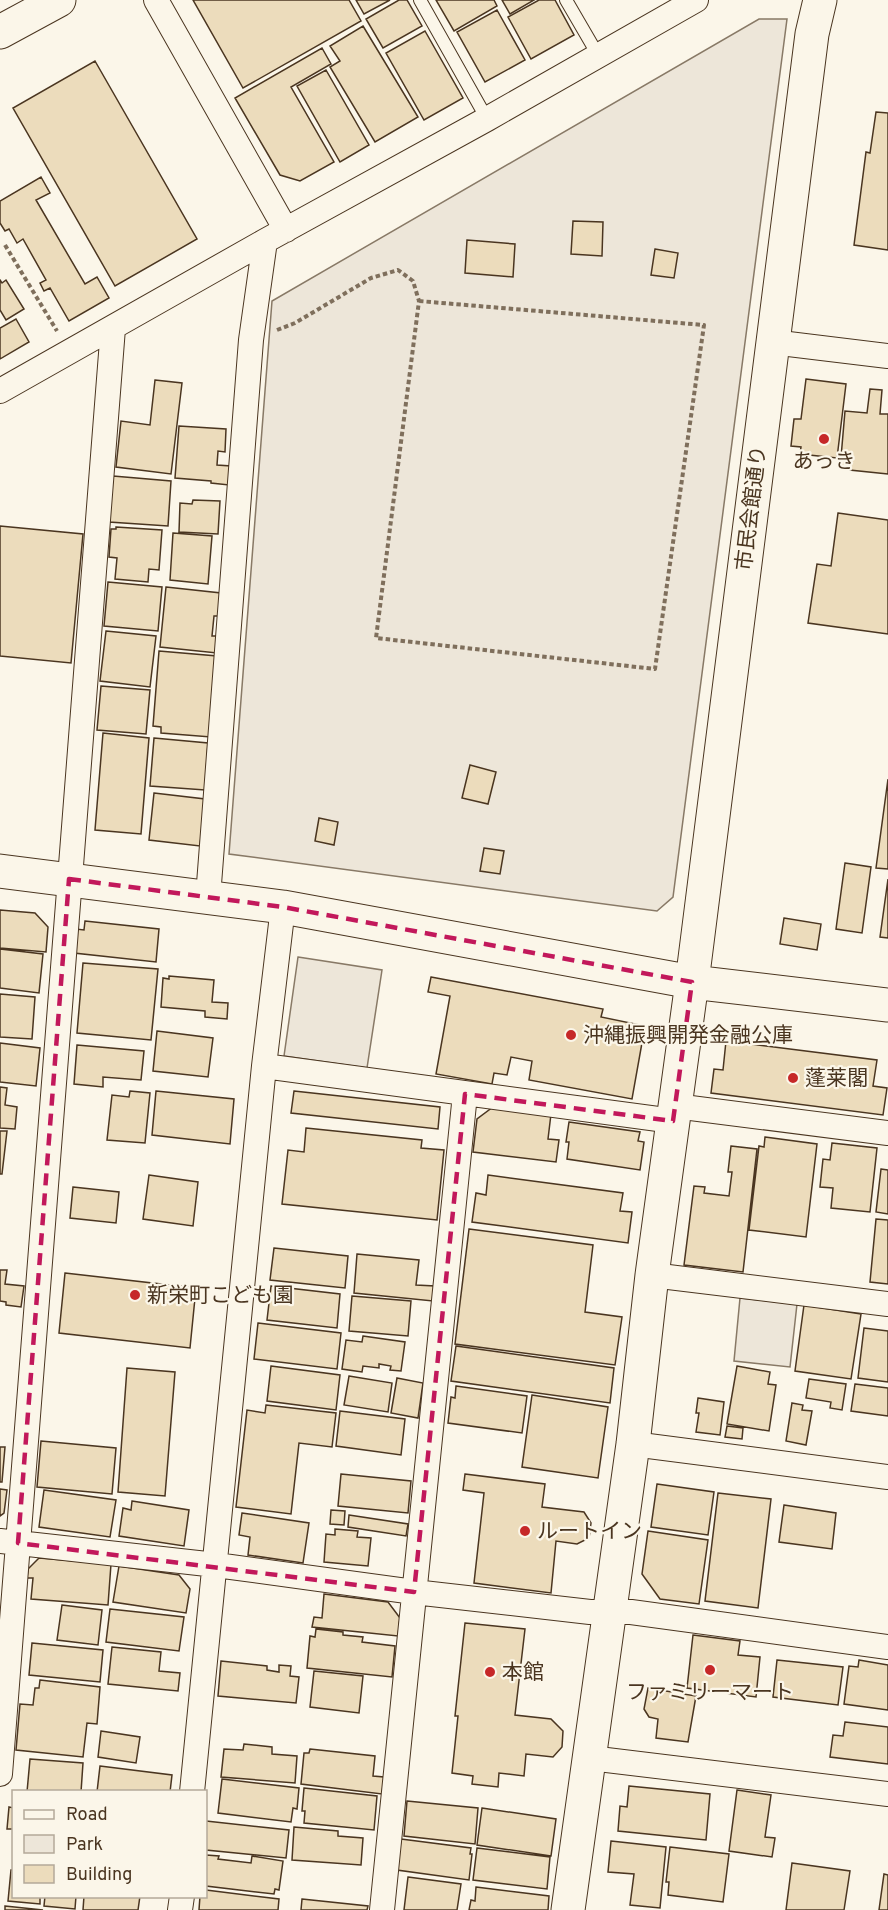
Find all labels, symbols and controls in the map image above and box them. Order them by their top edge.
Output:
marker: あっき [817,432,831,446]
street label: 市民会館通り [731,444,774,572]
place label: あっき [793,449,856,476]
place label: 沖縄振興開発金融公庫 [583,1023,793,1050]
marker: 沖縄振興開発金融公庫 [564,1028,578,1042]
place label: 蓬莱閣 [805,1066,868,1093]
marker: 蓬莱閣 [786,1071,800,1085]
place label: 新栄町こども園 [147,1283,294,1310]
marker: 新栄町こども園 [128,1288,142,1302]
place label: ルートイン [537,1519,642,1546]
marker: ルートイン [518,1524,532,1538]
place label: 本館 [502,1660,544,1687]
marker: ファミリーマート [703,1663,717,1677]
marker: 本館 [483,1665,497,1679]
place label: ファミリーマート [626,1680,794,1707]
legend [12,1790,207,1898]
text: Road [66,1804,108,1827]
text: Park [66,1834,103,1857]
text: Building [66,1864,132,1887]

